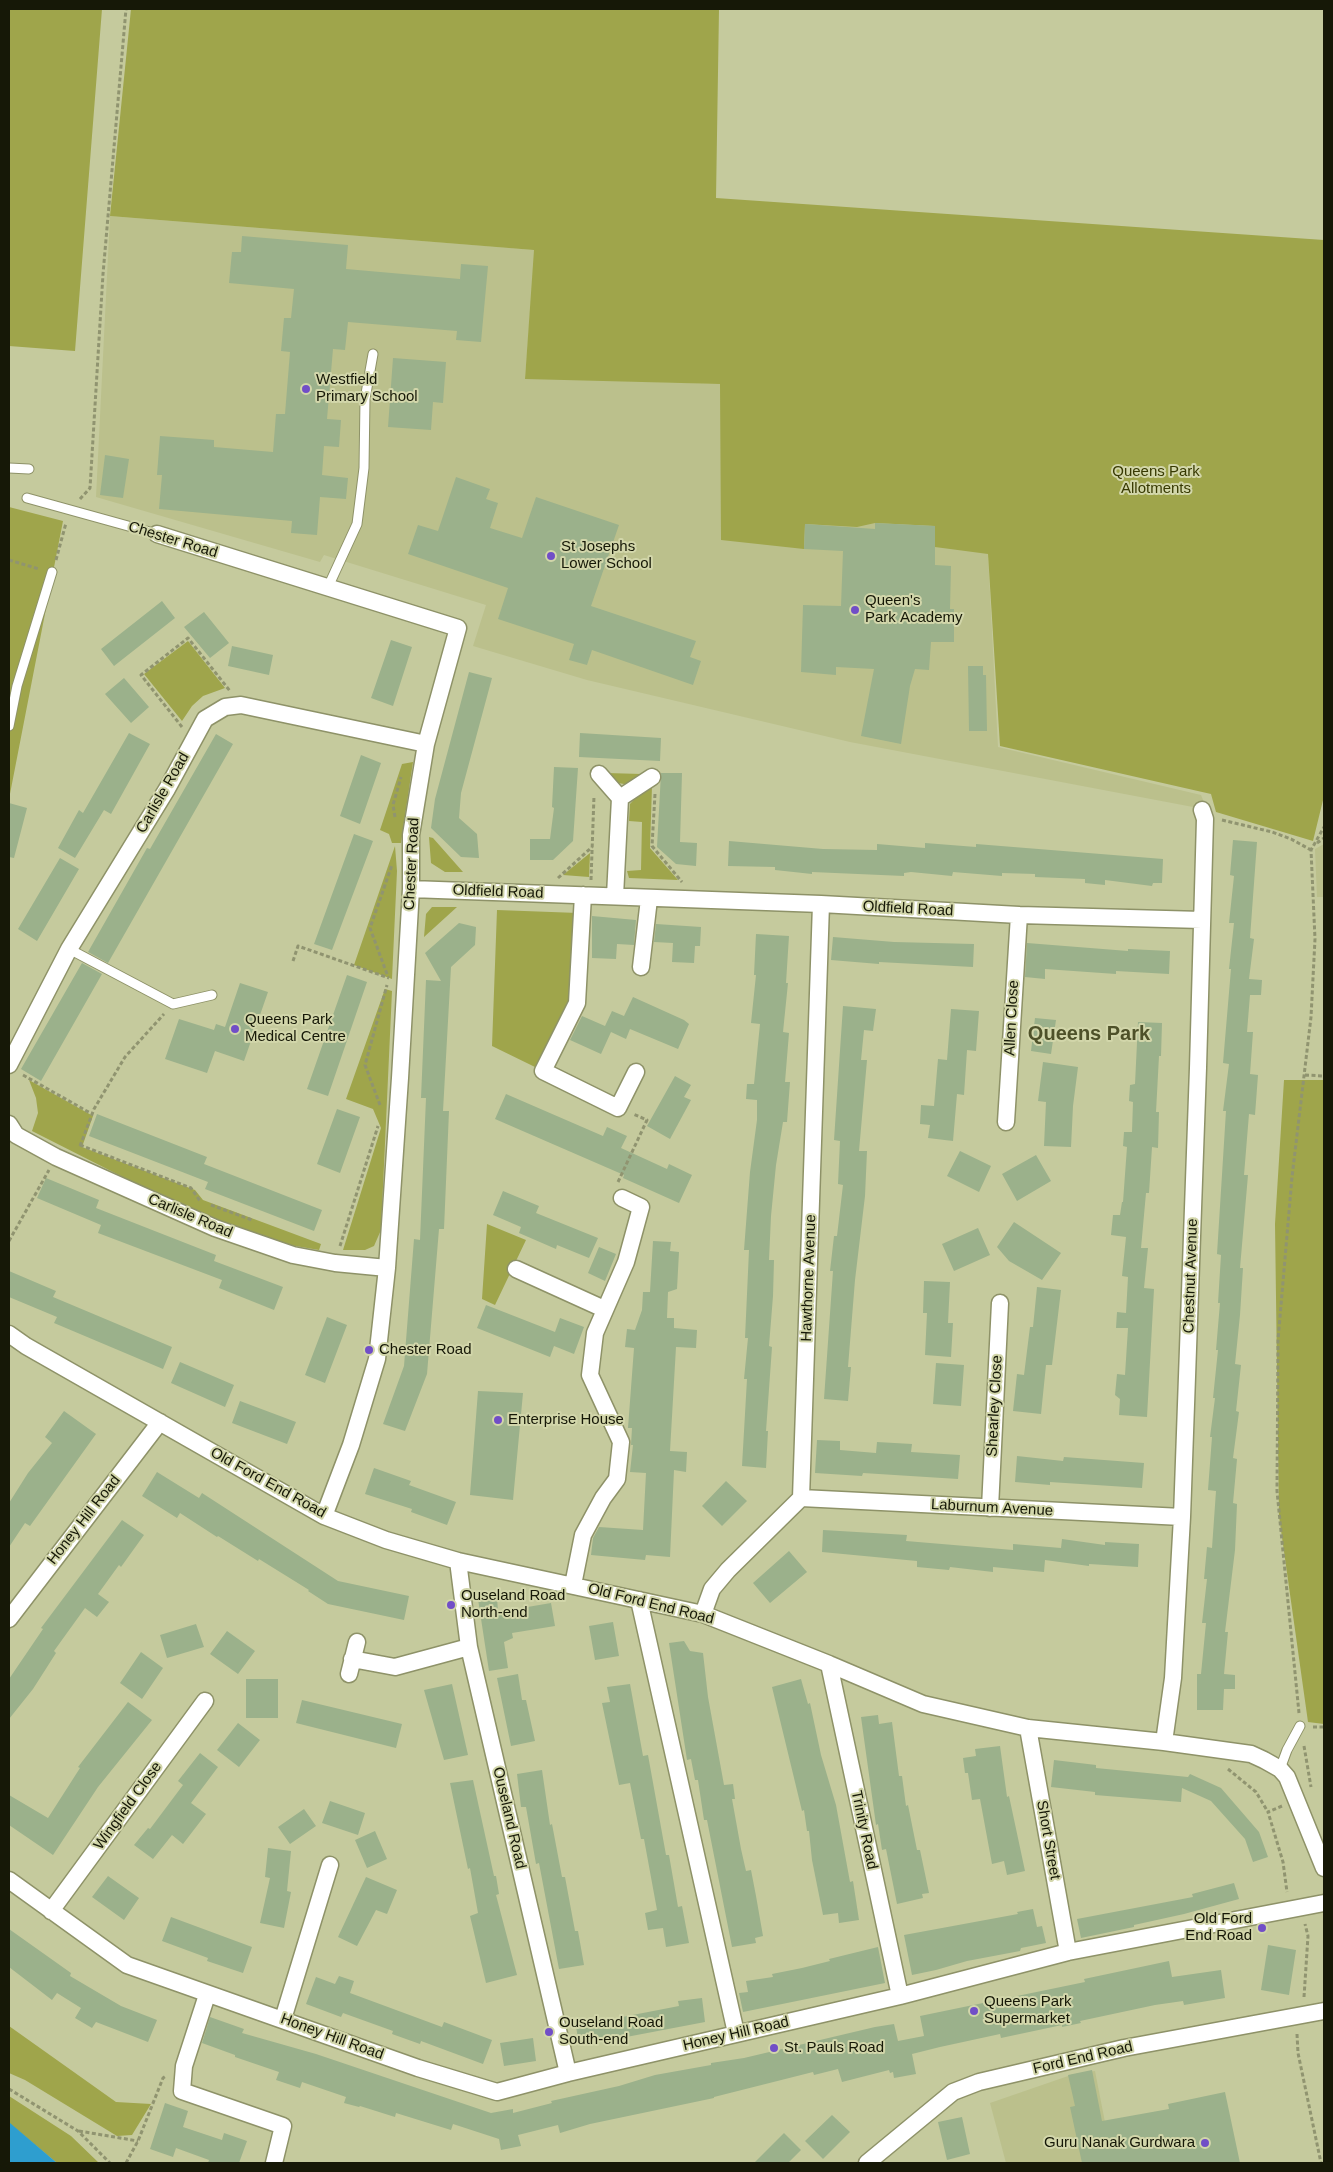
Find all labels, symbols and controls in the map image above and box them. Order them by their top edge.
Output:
place label: Westfield Primary School [316,371,418,406]
marker: Westfield Primary School [300,383,312,395]
park label: Queens Park Allotments [1112,463,1200,498]
street label: Chester Road [126,518,220,562]
place label: St Josephs Lower School [561,538,652,573]
marker: St Josephs Lower School [545,550,557,562]
place label: Queen's Park Academy [865,592,963,627]
marker: Queen's Park Academy [849,604,861,616]
street label: Carlisle Road [133,750,193,836]
street label: Chester Road [401,817,423,911]
street label: Oldfield Road [452,881,544,903]
street label: Oldfield Road [862,898,954,920]
street label: Allen Close [1001,980,1023,1056]
place label: Queens Park Medical Centre [245,1011,346,1046]
district label: Queens Park [1028,1022,1150,1046]
marker: Queens Park Medical Centre [229,1023,241,1035]
street label: Carlisle Road [145,1190,235,1242]
street label: Hawthorne Avenue [798,1214,820,1342]
street label: Chestnut Avenue [1180,1218,1202,1334]
place label: Chester Road [379,1341,472,1359]
marker: Chester Road [363,1344,375,1356]
street label: Shearley Close [983,1355,1007,1457]
place label: Enterprise House [508,1411,624,1429]
marker: Enterprise House [492,1414,504,1426]
street label: Old Ford End Road [207,1444,329,1522]
street label: Honey Hill Road [44,1472,124,1568]
street label: Laburnum Avenue [930,1496,1054,1520]
street label: Old Ford End Road [586,1580,716,1628]
place label: Ouseland Road North-end [461,1587,565,1622]
marker: Ouseland Road North-end [445,1599,457,1611]
street label: Wingfield Close [90,1759,166,1853]
street label: Ouseland Road [489,1765,529,1871]
street label: Trinity Road [847,1789,881,1871]
street label: Short Street [1032,1799,1064,1881]
place label: Old Ford End Road [1185,1910,1252,1945]
marker: Old Ford End Road [1256,1922,1268,1934]
place label: Queens Park Supermarket [984,1993,1072,2028]
marker: Queens Park Supermarket [968,2005,980,2017]
street label: Honey Hill Road [278,2010,386,2064]
street label: Honey Hill Road [681,2013,791,2055]
place label: Ouseland Road South-end [559,2014,663,2049]
marker: Ouseland Road South-end [543,2026,555,2038]
street label: Ford End Road [1031,2038,1135,2078]
place label: St. Pauls Road [784,2039,884,2057]
marker: St. Pauls Road [768,2042,780,2054]
place label: Guru Nanak Gurdwara [1044,2134,1195,2152]
marker: Guru Nanak Gurdwara [1199,2137,1211,2149]

